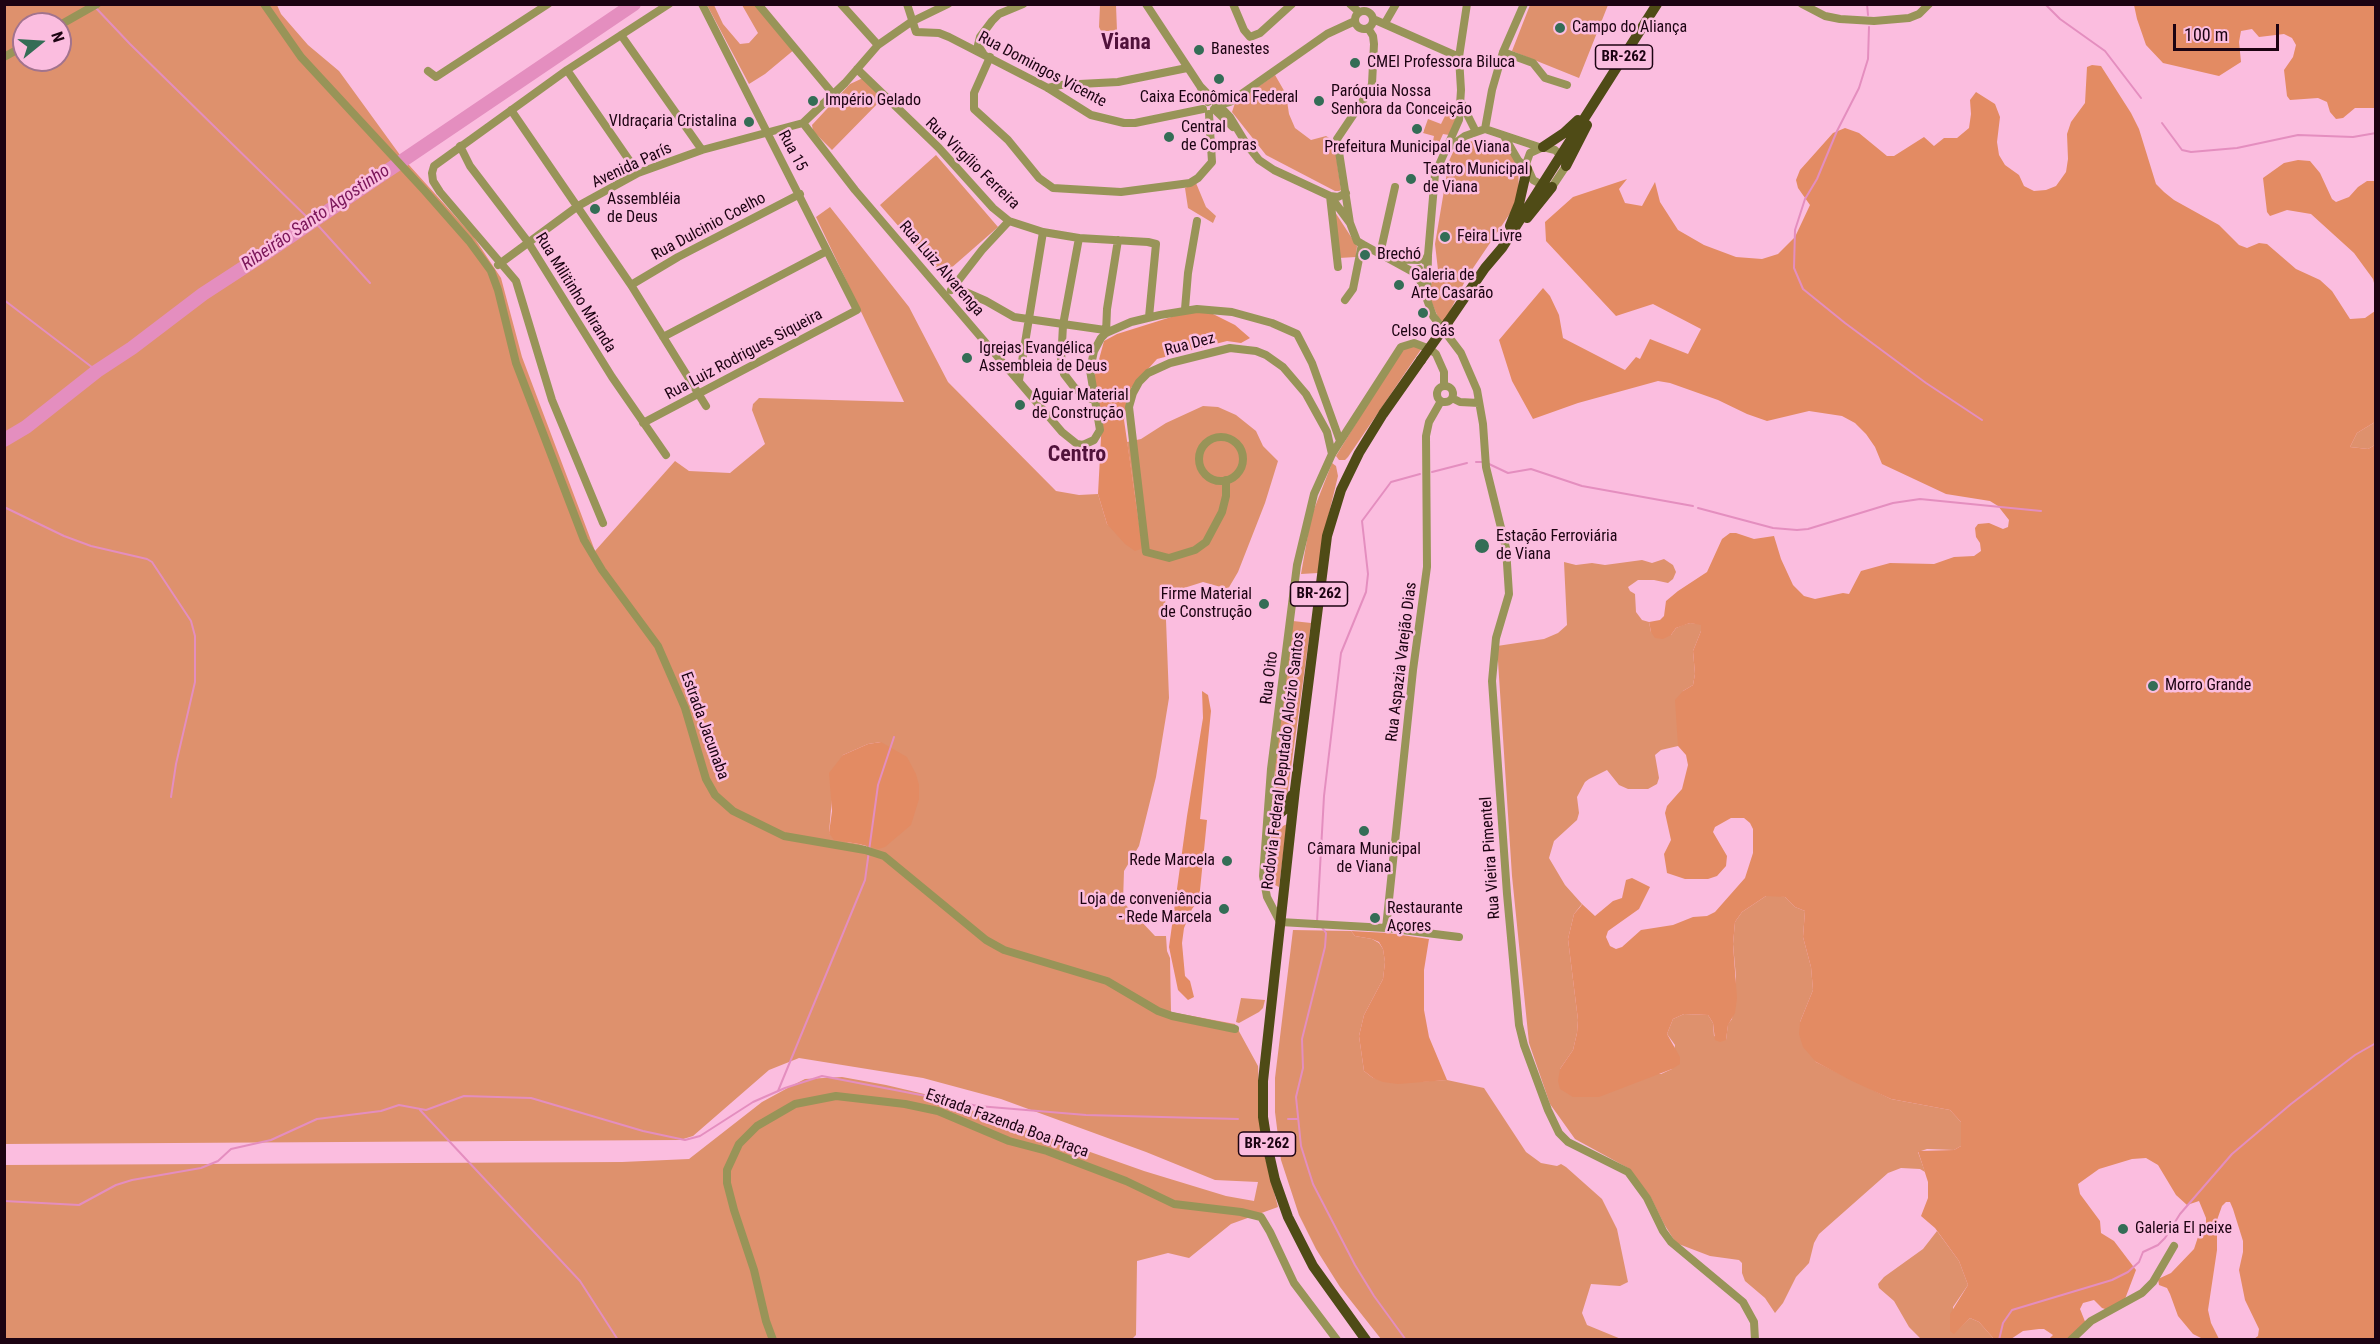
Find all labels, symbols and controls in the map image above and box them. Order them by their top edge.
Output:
north arrow [12,12,72,72]
scale bar [2176,12,2282,50]
place label: Campo do Aliança [1572,18,1687,38]
marker: Campo do Aliança [1553,21,1567,35]
text: 100 m [2184,24,2228,45]
street label: Rua Domingos Vicente [975,28,1109,112]
text: N [47,29,68,44]
district label: Viana [1101,30,1151,56]
place label: Banestes [1211,40,1269,60]
marker: Banestes [1192,43,1206,57]
road number: BR-262 [1596,45,1652,69]
place label: CMEI Professora Biluca [1367,53,1515,73]
marker: CMEI Professora Biluca [1348,56,1362,70]
marker: Caixa Econômica Federal [1212,72,1226,86]
place label: Paróquia Nossa Senhora da Conceição [1331,82,1472,120]
place label: Caixa Econômica Federal [1140,88,1298,108]
place label: Império Gelado [825,91,921,111]
marker: Império Gelado [806,94,820,108]
marker: Paróquia Nossa Senhora da Conceição [1312,94,1326,108]
place label: VIdraçaria Cristalina [609,112,737,132]
street label: Rua Virgílio Ferreira [921,114,1023,214]
marker: VIdraçaria Cristalina [742,115,756,129]
place label: Central de Compras [1181,118,1257,156]
marker: Prefeitura Municipal de Viana [1410,122,1424,136]
street label: Rua 15 [773,127,811,175]
marker: Central de Compras [1162,130,1176,144]
place label: Prefeitura Municipal de Viana [1324,138,1510,158]
street label: Avenida París [589,139,675,193]
water label: Ribeirão Santo Agostinho [238,160,394,276]
place label: Teatro Municipal de Viana [1423,160,1528,198]
marker: Teatro Municipal de Viana [1404,172,1418,186]
street label: Rua Dulcinio Coelho [649,189,769,265]
place label: Assembléia de Deus [607,190,681,228]
marker: Assembléia de Deus [588,202,602,216]
street label: Rua Luiz Alvarenga [894,218,988,320]
place label: Feira Livre [1457,227,1522,247]
street label: Rua Militinho Miranda [530,230,620,356]
marker: Feira Livre [1438,230,1452,244]
place label: Brechó [1377,245,1421,265]
marker: Brechó [1358,248,1372,262]
place label: Galeria de Arte Casarão [1411,266,1493,304]
marker: Galeria de Arte Casarão [1392,278,1406,292]
street label: Rua Luiz Rodrigues Siqueira [662,305,826,405]
marker: Celso Gás [1416,306,1430,320]
place label: Celso Gás [1391,322,1455,342]
street label: Rua Dez [1163,329,1217,361]
place label: Igrejas Evangélica Assembleia de Deus [979,339,1107,377]
marker: Igrejas Evangélica Assembleia de Deus [960,351,974,365]
place label: Aguiar Material de Construção [1032,386,1129,424]
marker: Aguiar Material de Construção [1013,398,1027,412]
district label: Centro [1048,442,1106,468]
place label: Estação Ferroviária de Viana [1496,527,1617,565]
marker: Estação Ferroviária de Viana [1473,537,1491,555]
street label: Rua Aspazia Varejão Dias [1383,581,1421,743]
road number: BR-262 [1290,582,1348,606]
place label: Firme Material de Construção [1160,585,1252,623]
marker: Firme Material de Construção [1257,597,1271,611]
street label: Rodovia Federal Deputado Aloízio Santos [1259,631,1309,891]
street label: Rua Oito [1257,650,1283,706]
street label: Estrada Jacunaba [676,670,732,782]
place label: Morro Grande [2165,676,2251,696]
marker: Morro Grande [2146,679,2160,693]
street label: Rua Vieira Pimentel [1477,796,1505,920]
marker: Câmara Municipal de Viana [1357,824,1371,838]
place label: Câmara Municipal de Viana [1307,840,1421,878]
place label: Rede Marcela [1129,851,1215,871]
marker: Rede Marcela [1220,854,1234,868]
place label: Loja de conveniência - Rede Marcela [1080,890,1212,928]
place label: Restaurante Açores [1387,899,1463,937]
marker: Loja de conveniência - Rede Marcela [1217,902,1231,916]
marker: Restaurante Açores [1368,911,1382,925]
street label: Estrada Fazenda Boa Praça [923,1086,1091,1162]
road number: BR-262 [1238,1132,1296,1156]
place label: Galeria El peixe [2135,1219,2232,1239]
marker: Galeria El peixe [2116,1222,2130,1236]

